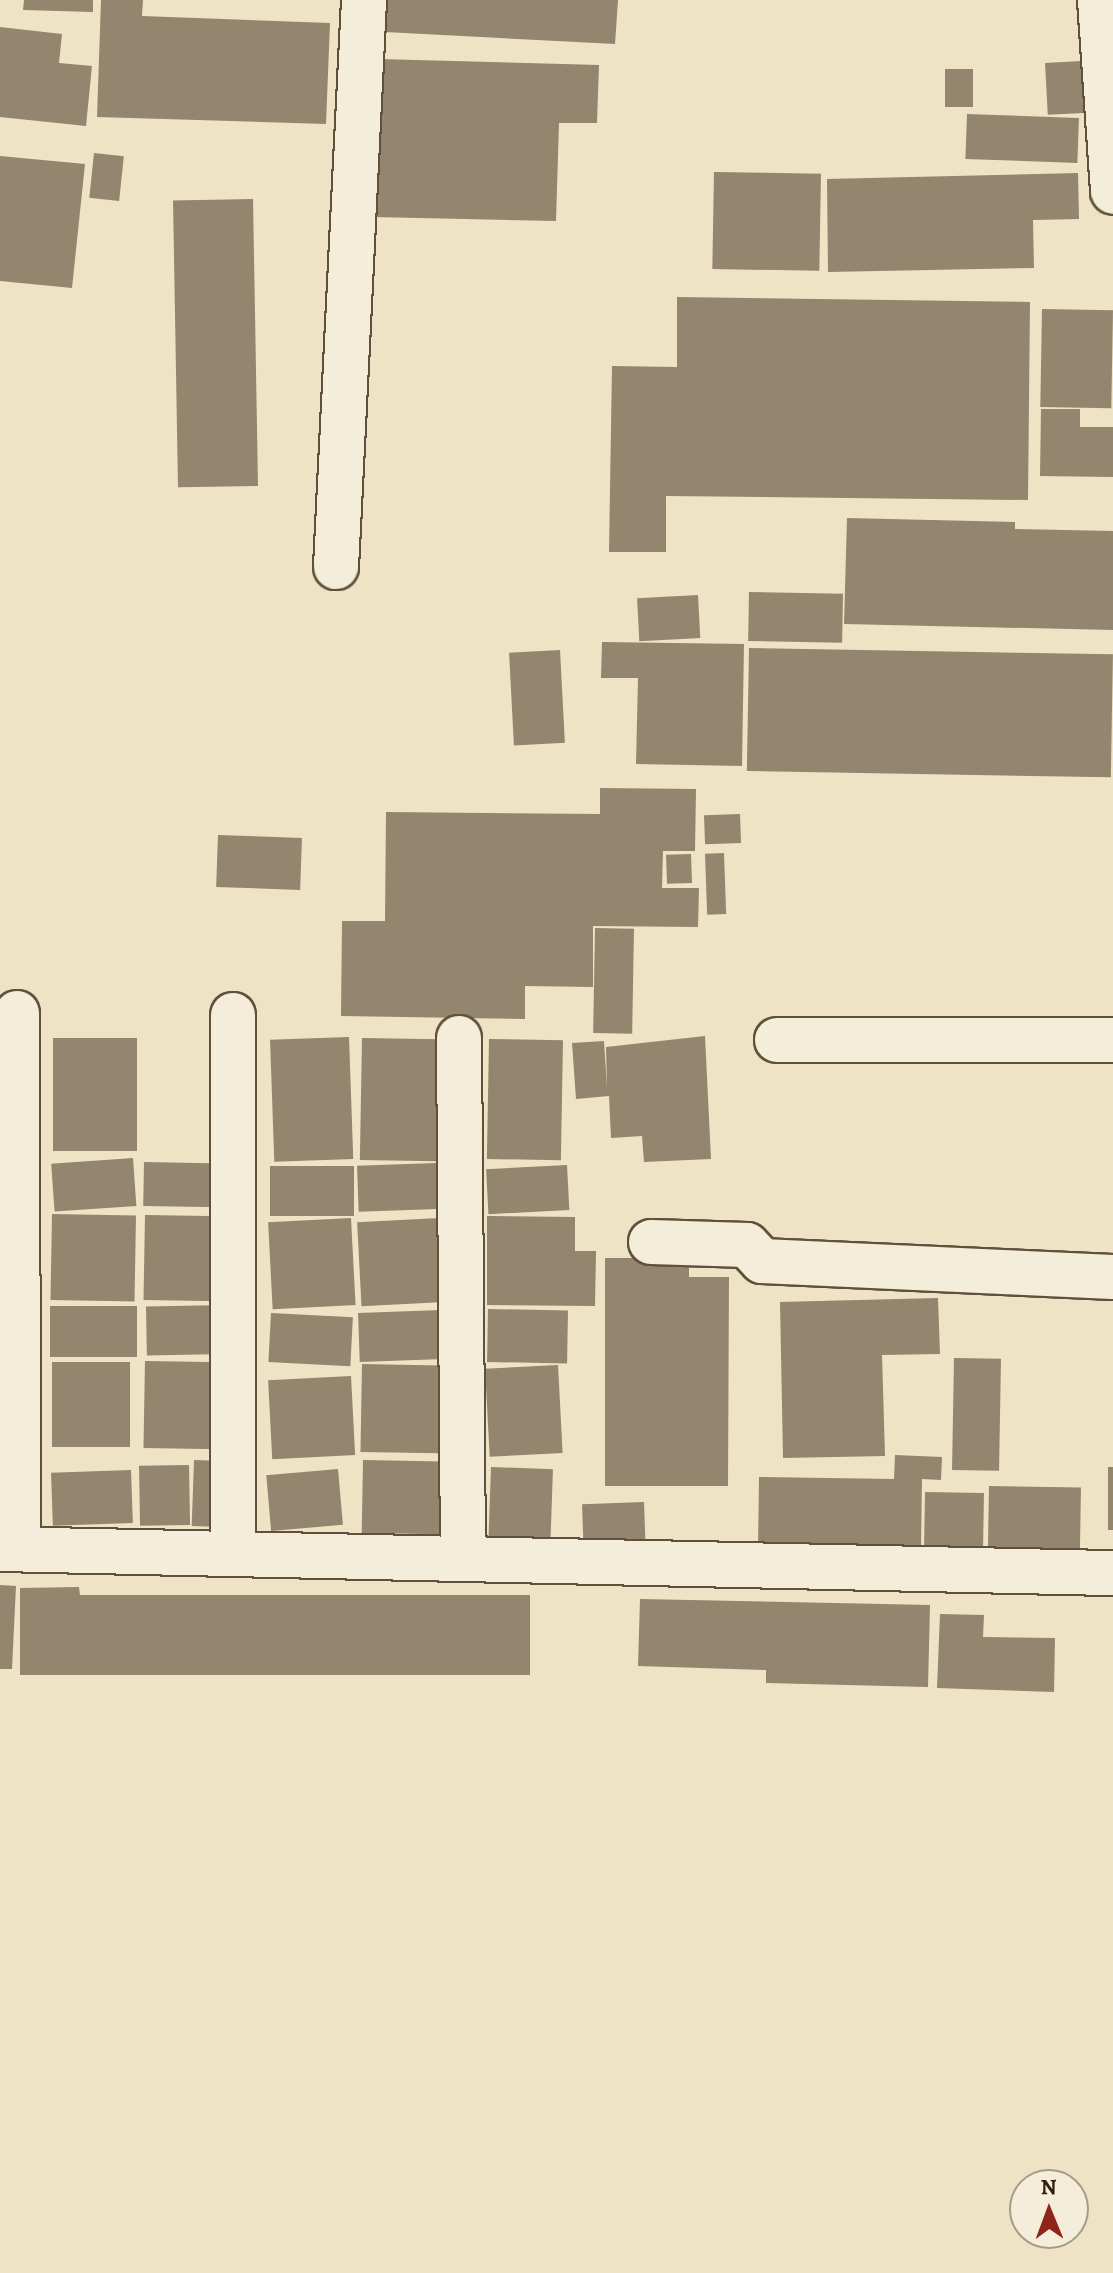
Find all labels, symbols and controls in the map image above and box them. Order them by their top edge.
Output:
north arrow [1009,2169,1089,2249]
text: N [1040,2172,1057,2202]

